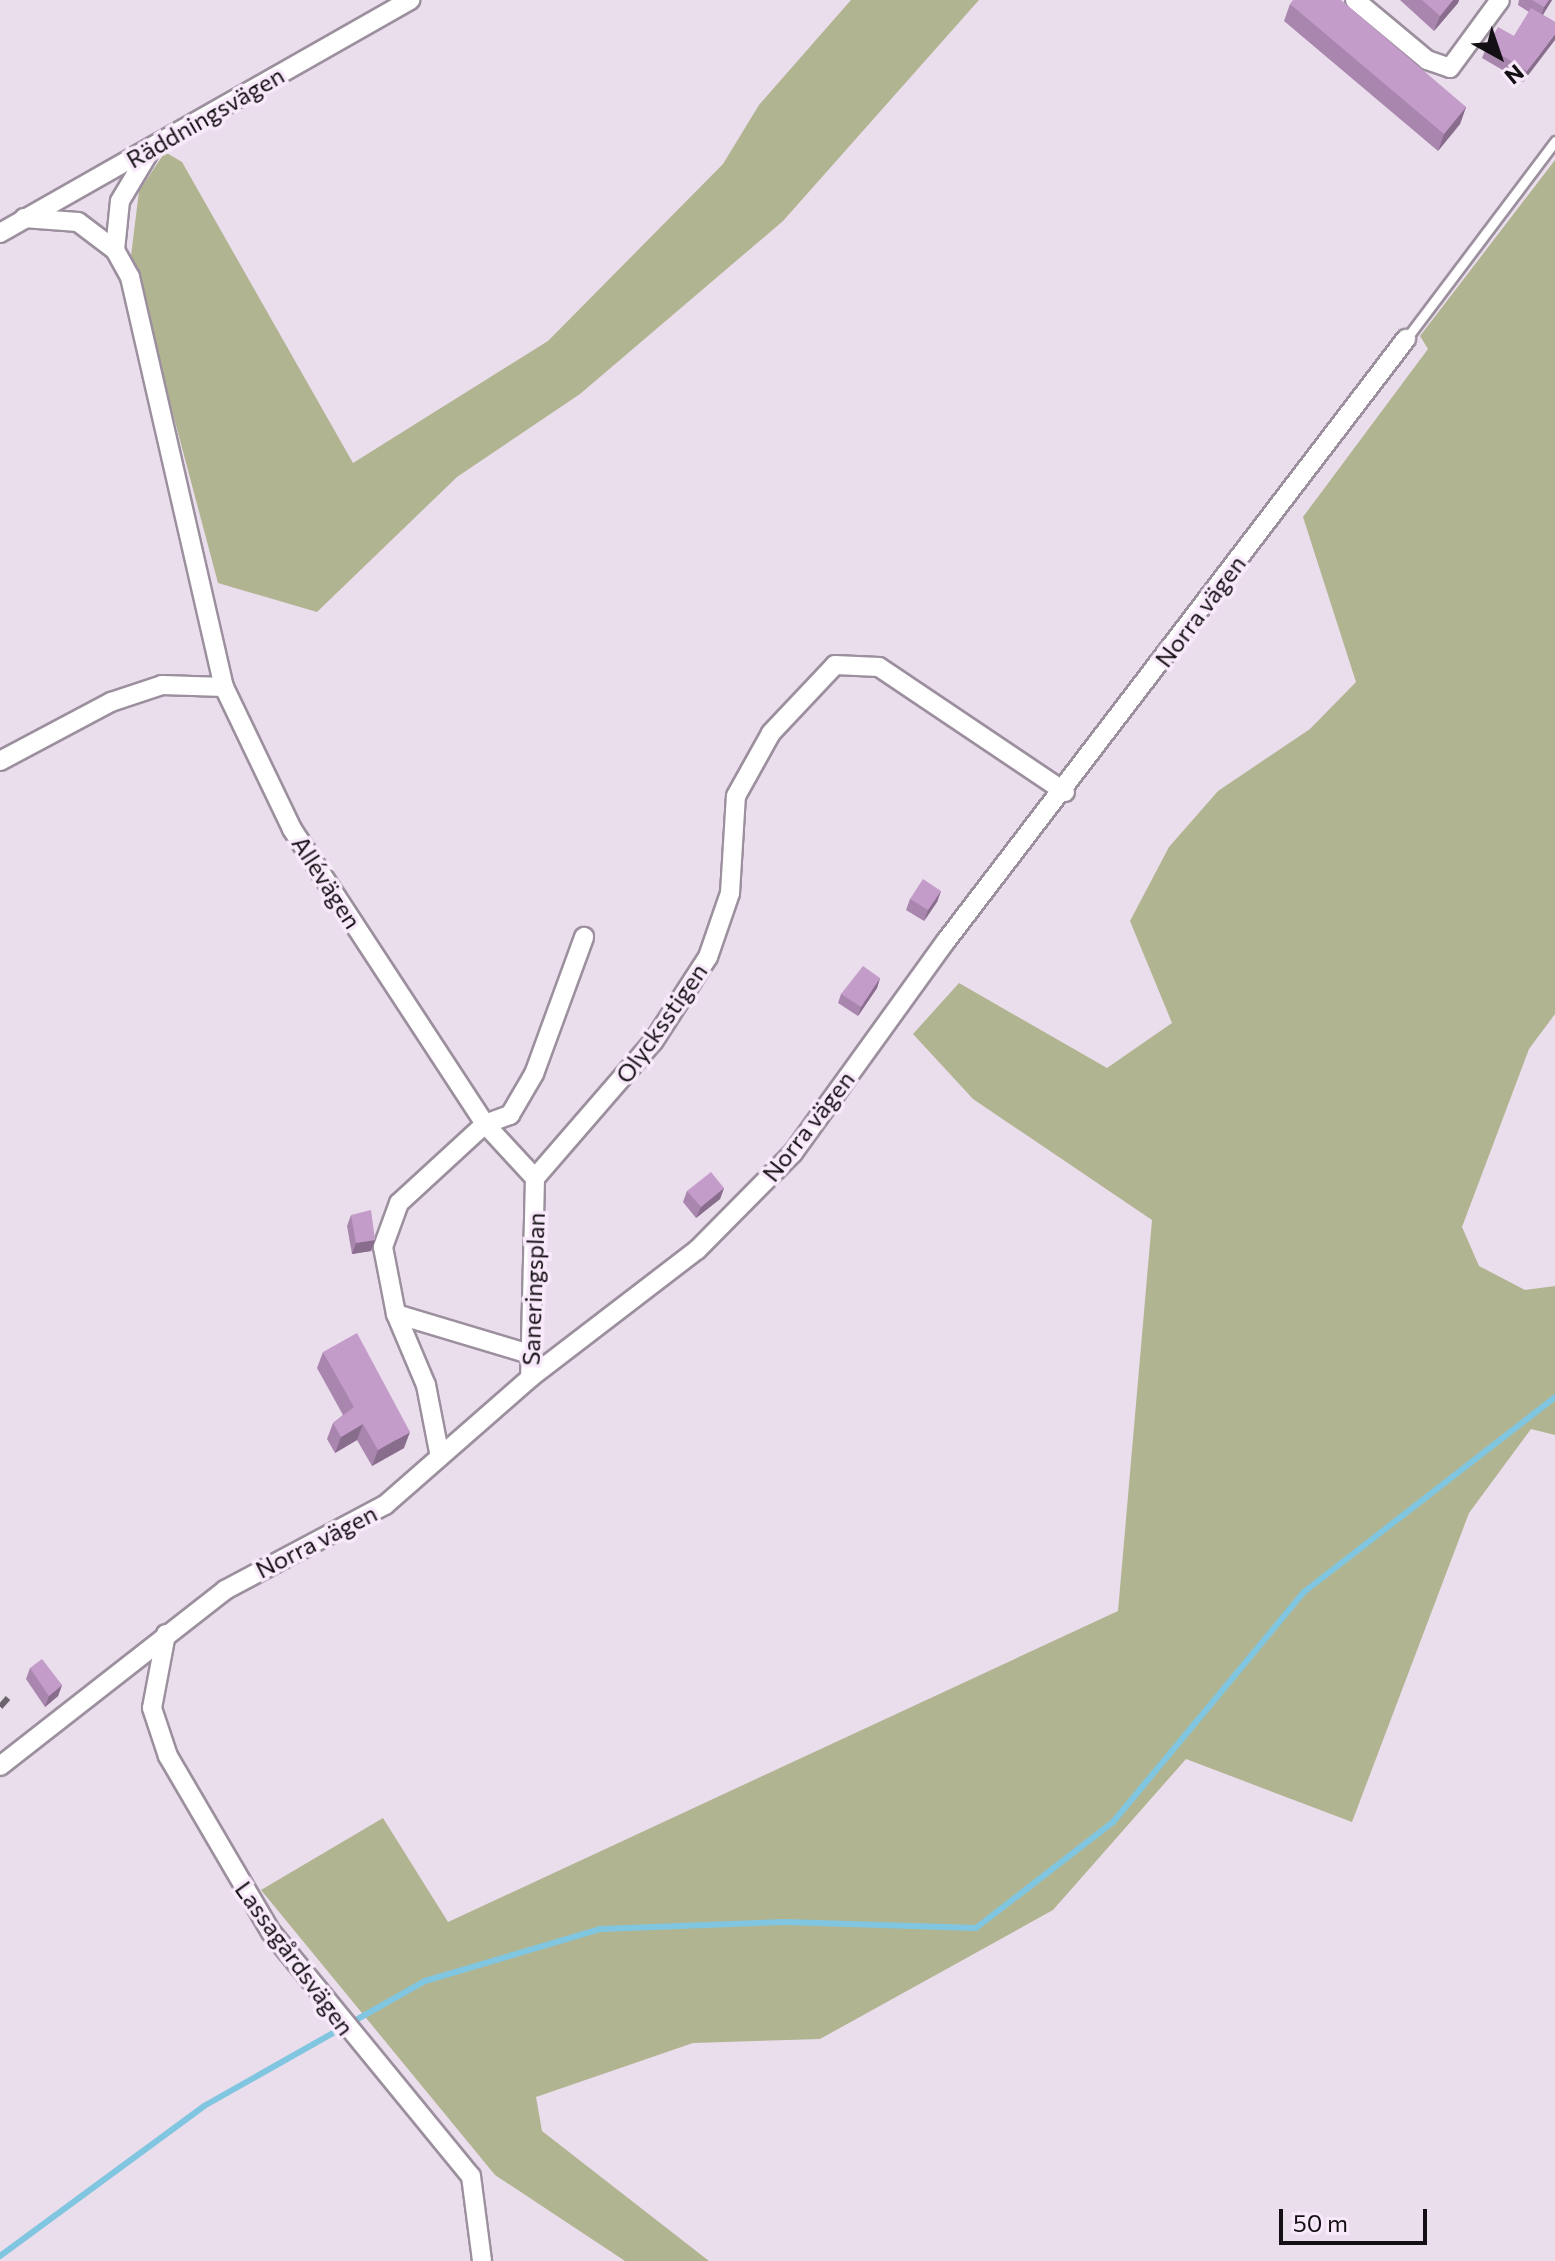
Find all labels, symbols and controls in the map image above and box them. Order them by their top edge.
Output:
north arrow [1459,16,1539,96]
text: N [1500,59,1530,90]
street label: Räddningsvägen [121,60,289,174]
street label: Norra vägen [1149,550,1251,672]
street label: Allévägen [286,830,368,934]
street label: Olycksstigen [609,958,713,1088]
street label: Norra vägen [756,1065,860,1187]
street label: Saneringsplan [516,1212,550,1366]
street label: Norra vägen [251,1498,381,1584]
street label: Lassagårdsvägen [229,1875,361,2041]
scale bar [1283,2193,1431,2243]
text: 50 m [1293,2208,1348,2237]

